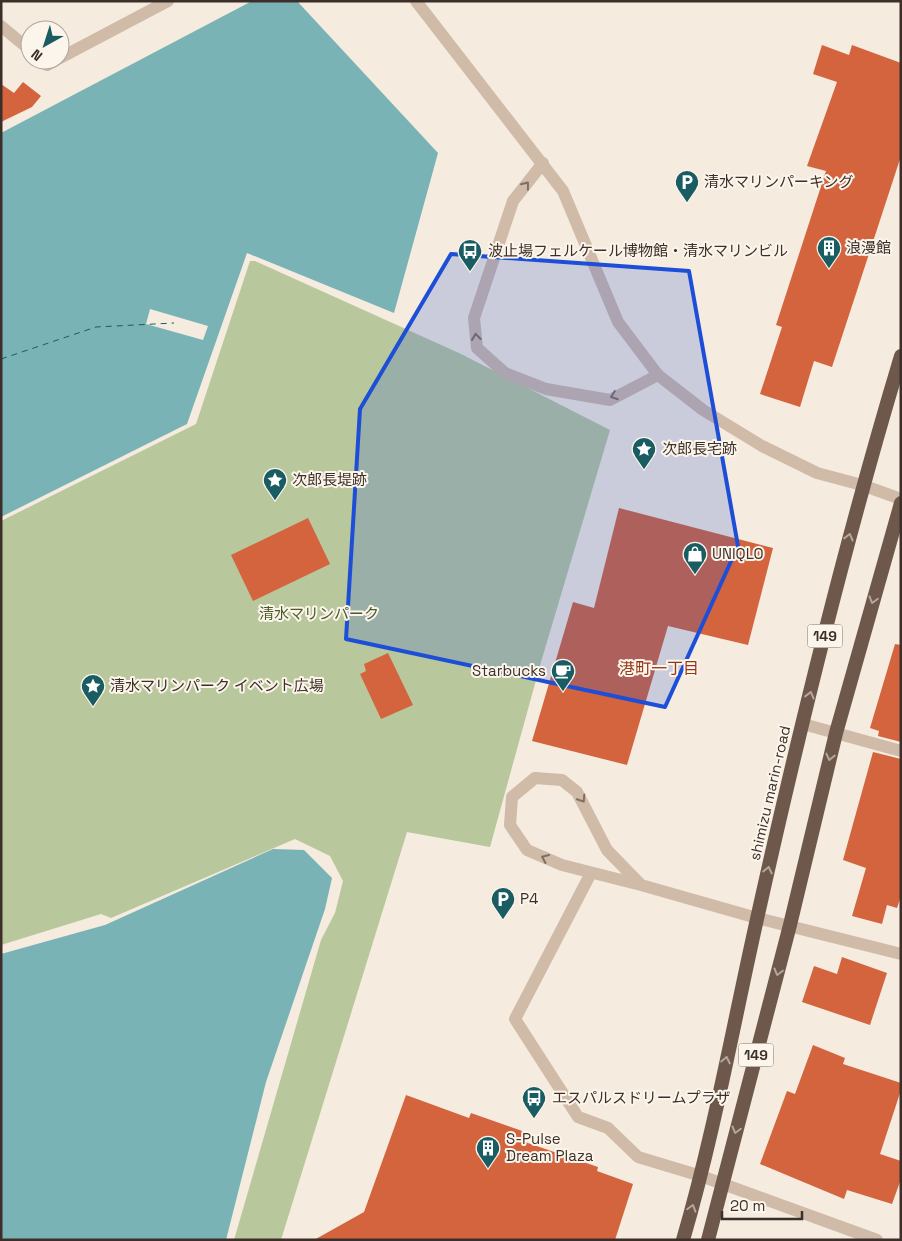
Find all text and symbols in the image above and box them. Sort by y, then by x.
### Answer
north arrow [20,20,70,70]
text: N [28,45,46,65]
parking icon: 清水マリンパーキング [674,169,700,203]
place label: 清水マリンパーキング [704,172,854,191]
one-way arrow [520,182,528,191]
building icon: 浪漫館 [816,235,842,269]
bus stop icon: 波止場フェルケール博物館・清水マリンビル [457,238,483,272]
place label: 浪漫館 [846,238,891,257]
place label: 波止場フェルケール博物館・清水マリンビル [488,241,788,260]
one-way arrow [471,332,482,340]
one-way arrow [610,390,619,400]
place icon: 次郎長宅跡 [631,436,657,470]
place label: 次郎長宅跡 [662,439,737,458]
place icon: 次郎長堤跡 [262,467,288,501]
place label: 次郎長堤跡 [292,470,367,489]
one-way arrow [843,533,854,542]
shop icon: UNIQLO [682,541,708,575]
place label: UNIQLO [712,544,764,563]
one-way arrow [869,596,879,604]
park label: 清水マリンパーク [259,604,379,623]
road number: 149 [808,624,842,648]
cafe icon: Starbucks [550,658,576,692]
district label: 港町一丁目 [619,658,699,679]
place label: Starbucks [472,661,546,680]
place icon: 清水マリンパーク イベント広場 [80,673,106,707]
place label: 清水マリンパーク イベント広場 [110,676,324,695]
one-way arrow [804,691,815,700]
street label: shimizu marin-road [745,724,794,862]
one-way arrow [825,752,836,761]
one-way arrow [576,794,585,803]
one-way arrow [541,853,550,864]
one-way arrow [762,866,773,875]
parking icon: P4 [490,886,516,920]
place label: P4 [520,889,538,908]
one-way arrow [773,968,784,977]
road number: 149 [738,1044,774,1066]
one-way arrow [720,1056,731,1064]
bus stop icon: エスパルスドリームプラザ [521,1085,547,1119]
place label: エスパルスドリームプラザ [552,1088,731,1107]
one-way arrow [732,1125,742,1133]
place label: S-Pulse Dream Plaza [506,1129,594,1165]
building icon: S-Pulse Dream Plaza [475,1135,501,1169]
scale bar [722,1188,802,1220]
text: 20 m [730,1196,765,1215]
one-way arrow [686,1203,697,1212]

